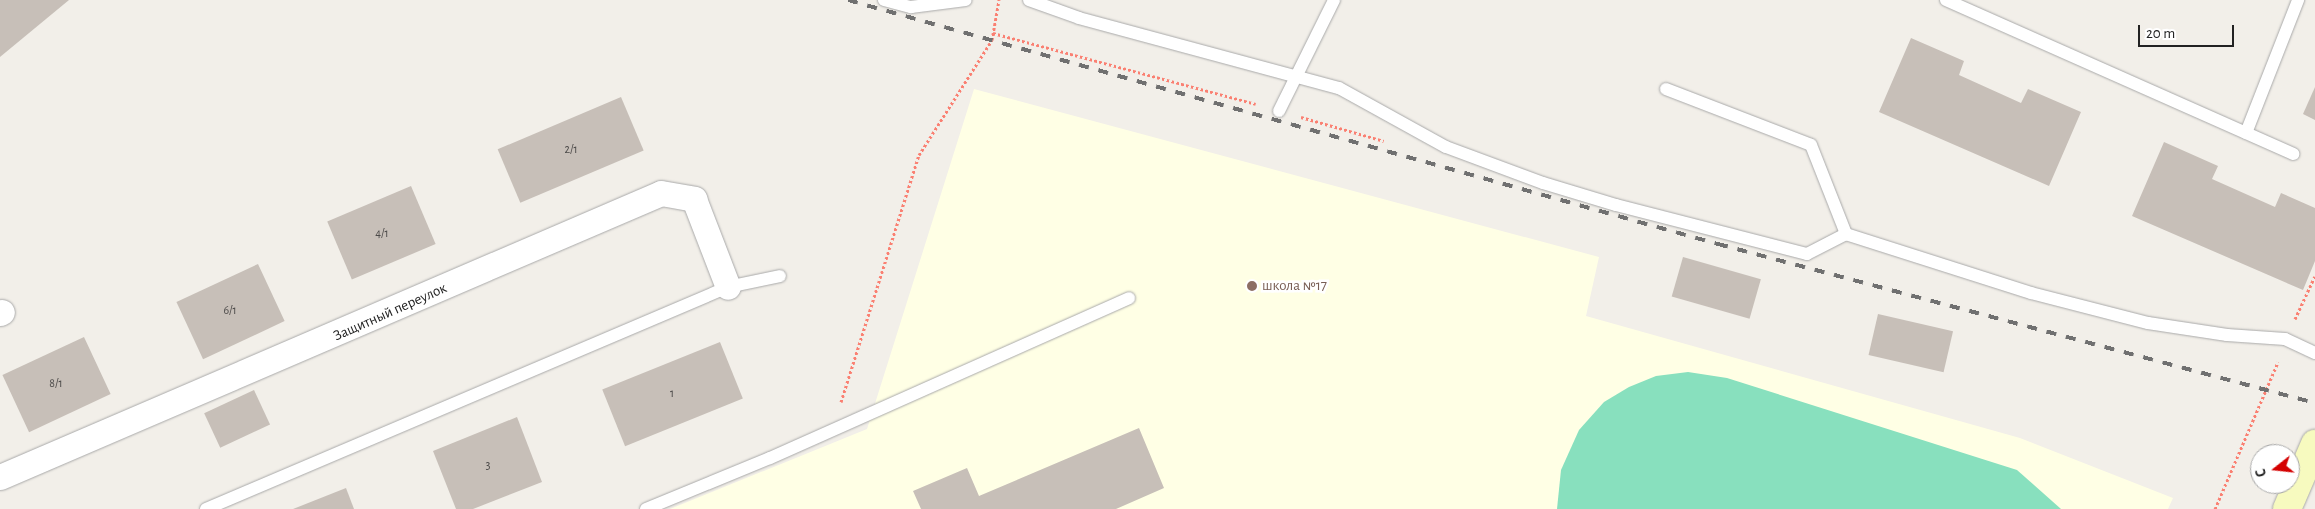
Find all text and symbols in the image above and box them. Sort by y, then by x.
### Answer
scale bar [2140,15,2236,47]
text: 20 m [2146,26,2175,41]
house number: 2/1 [564,143,578,157]
house number: 4/1 [375,227,389,241]
place label: школа №17 [1262,277,1327,295]
street label: Защитный переулок [331,279,449,345]
marker: школа №17 [1246,280,1258,292]
house number: 6/1 [223,304,237,318]
house number: 8/1 [49,377,63,391]
house number: 1 [670,387,674,401]
north arrow [2250,444,2300,494]
house number: 3 [486,459,490,473]
text: С [2254,467,2269,479]

